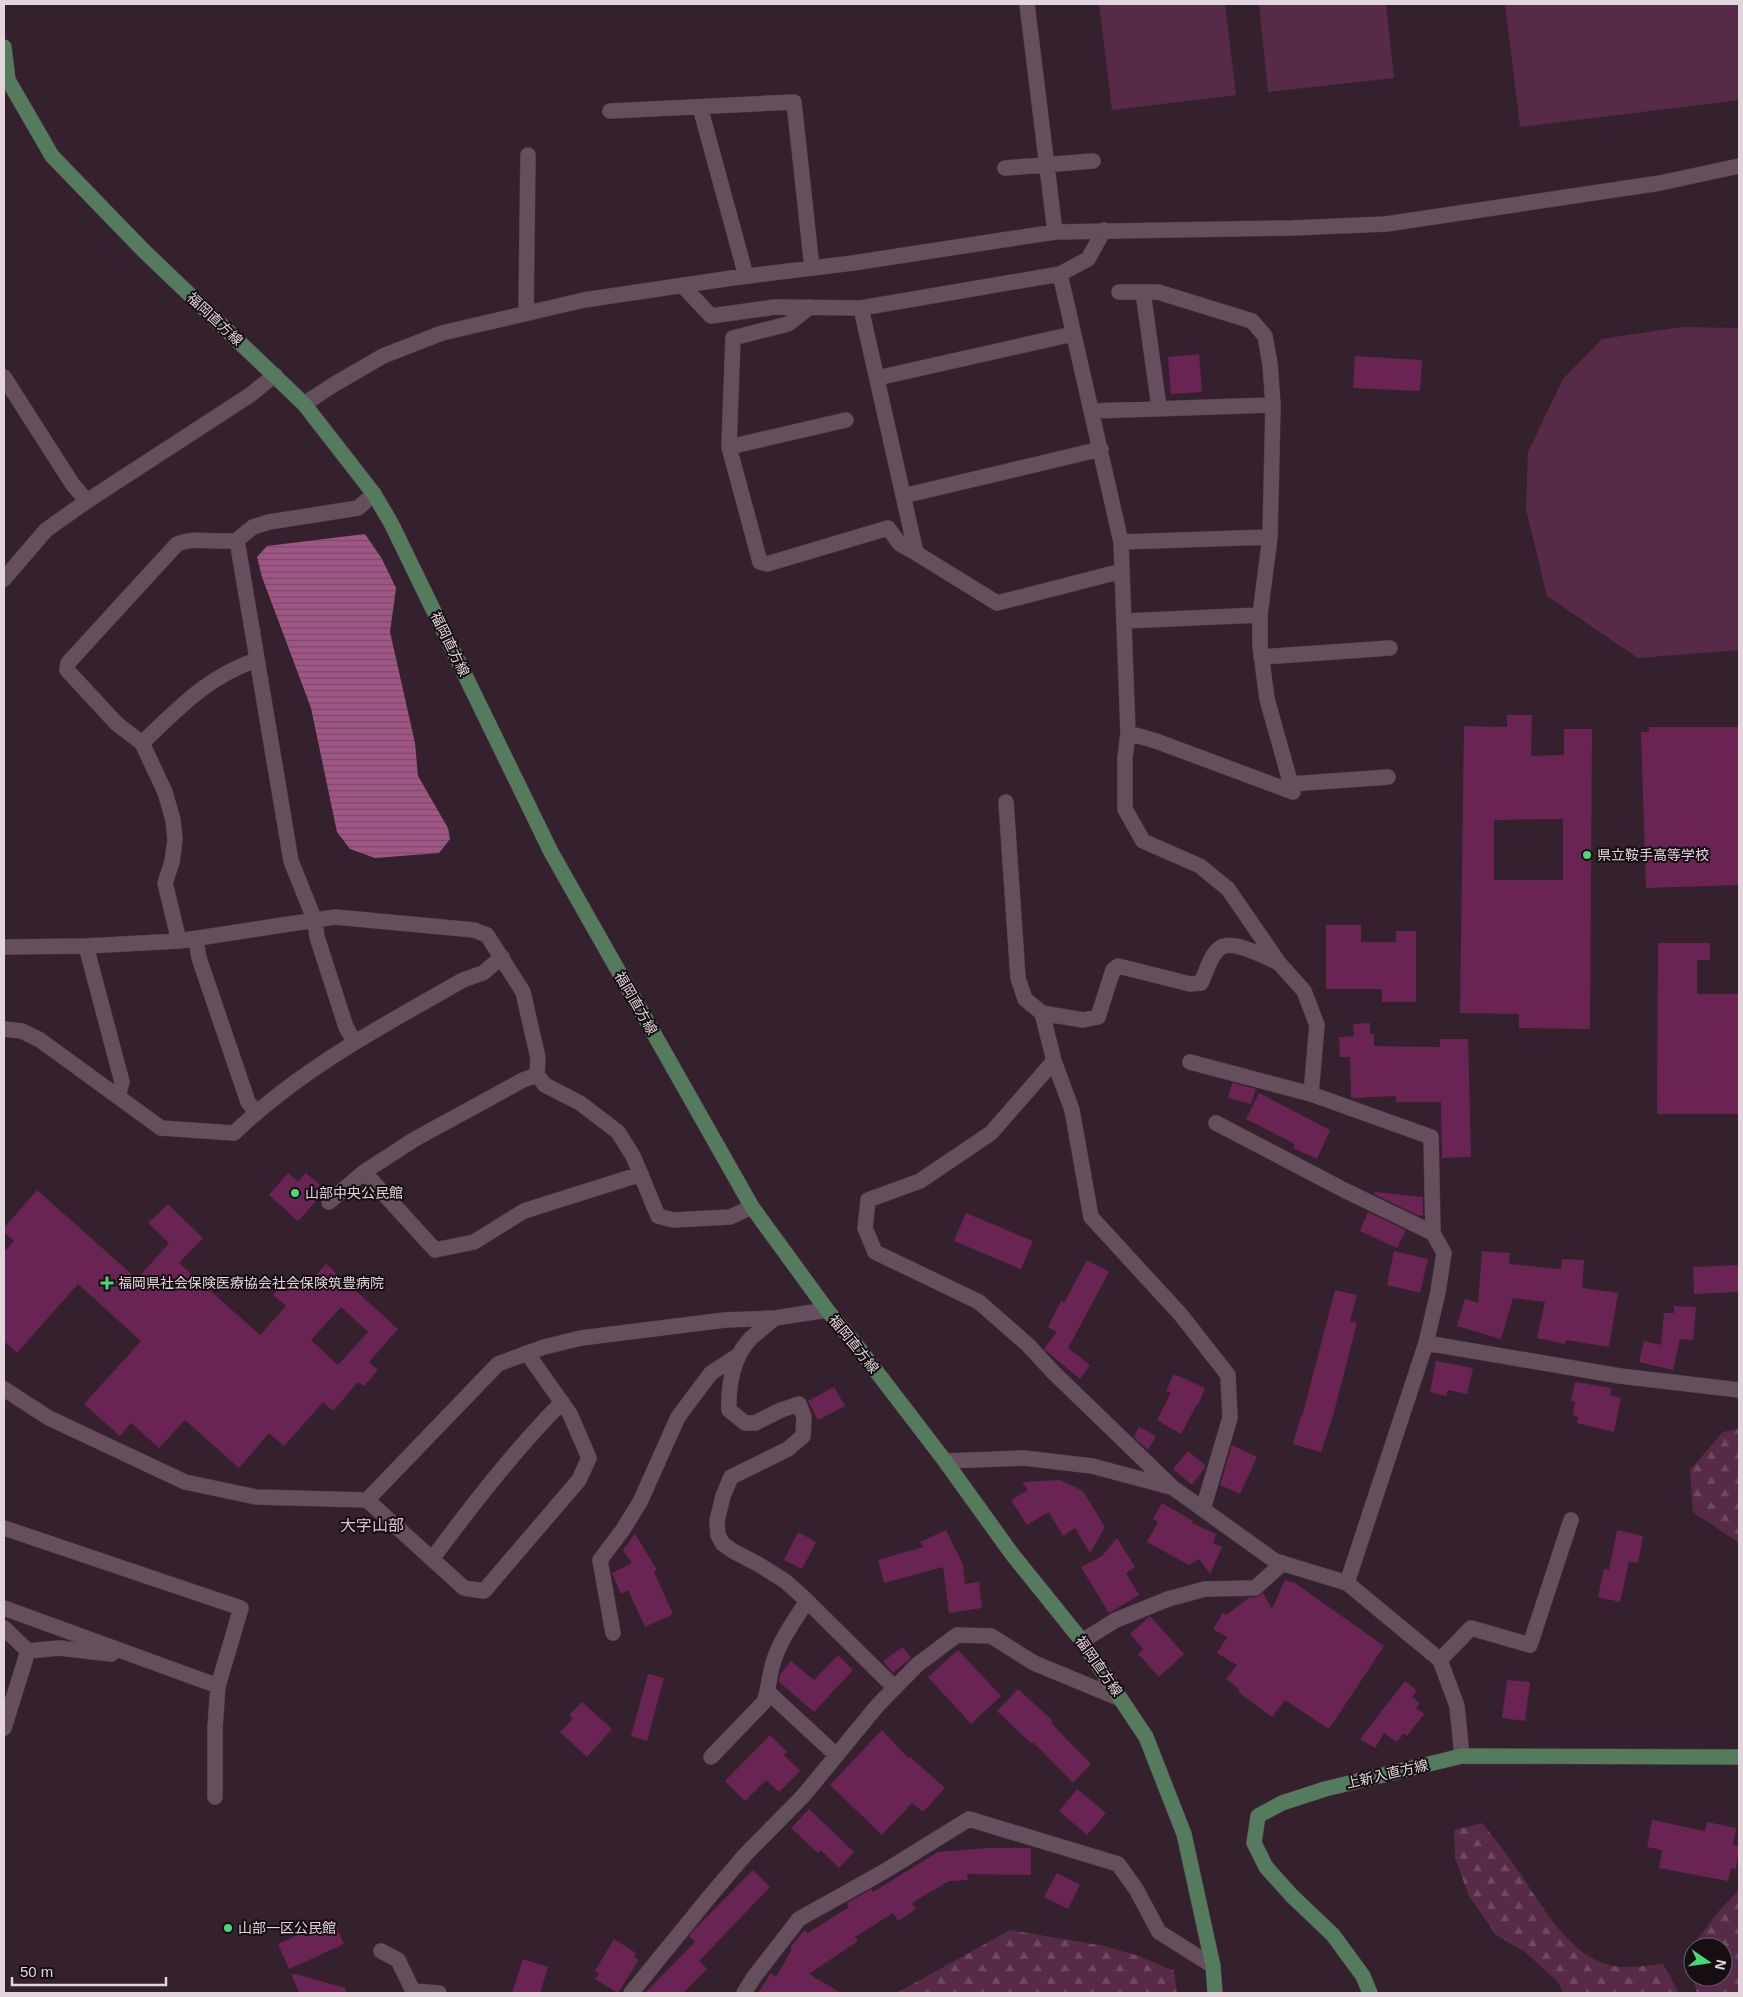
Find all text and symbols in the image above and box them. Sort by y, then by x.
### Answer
street label: 福岡直方線 [184,289,246,349]
street label: 福岡直方線 [427,609,473,679]
place label: 県立鞍手高等学校 [1597,847,1709,863]
marker: 県立鞍手高等学校 [1581,849,1593,861]
street label: 福岡直方線 [612,969,660,1037]
place label: 山部中央公民館 [305,1185,403,1201]
marker: 山部中央公民館 [289,1187,301,1199]
place label: 福岡県社会保険医療協会社会保険筑豊病院 [118,1275,384,1291]
marker: 福岡県社会保険医療協会社会保険筑豊病院 [100,1276,114,1290]
street label: 福岡直方線 [826,1312,882,1376]
district label: 大字山部 [340,1517,404,1534]
street label: 福岡直方線 [1072,1633,1126,1699]
street label: 上新入直方線 [1344,1757,1430,1791]
place label: 山部一区公民館 [238,1920,336,1936]
marker: 山部一区公民館 [222,1922,234,1934]
north arrow [1683,1937,1733,1987]
scale bar [12,1954,166,1986]
text: N [1712,1958,1730,1972]
text: 50 m [20,1963,53,1980]

